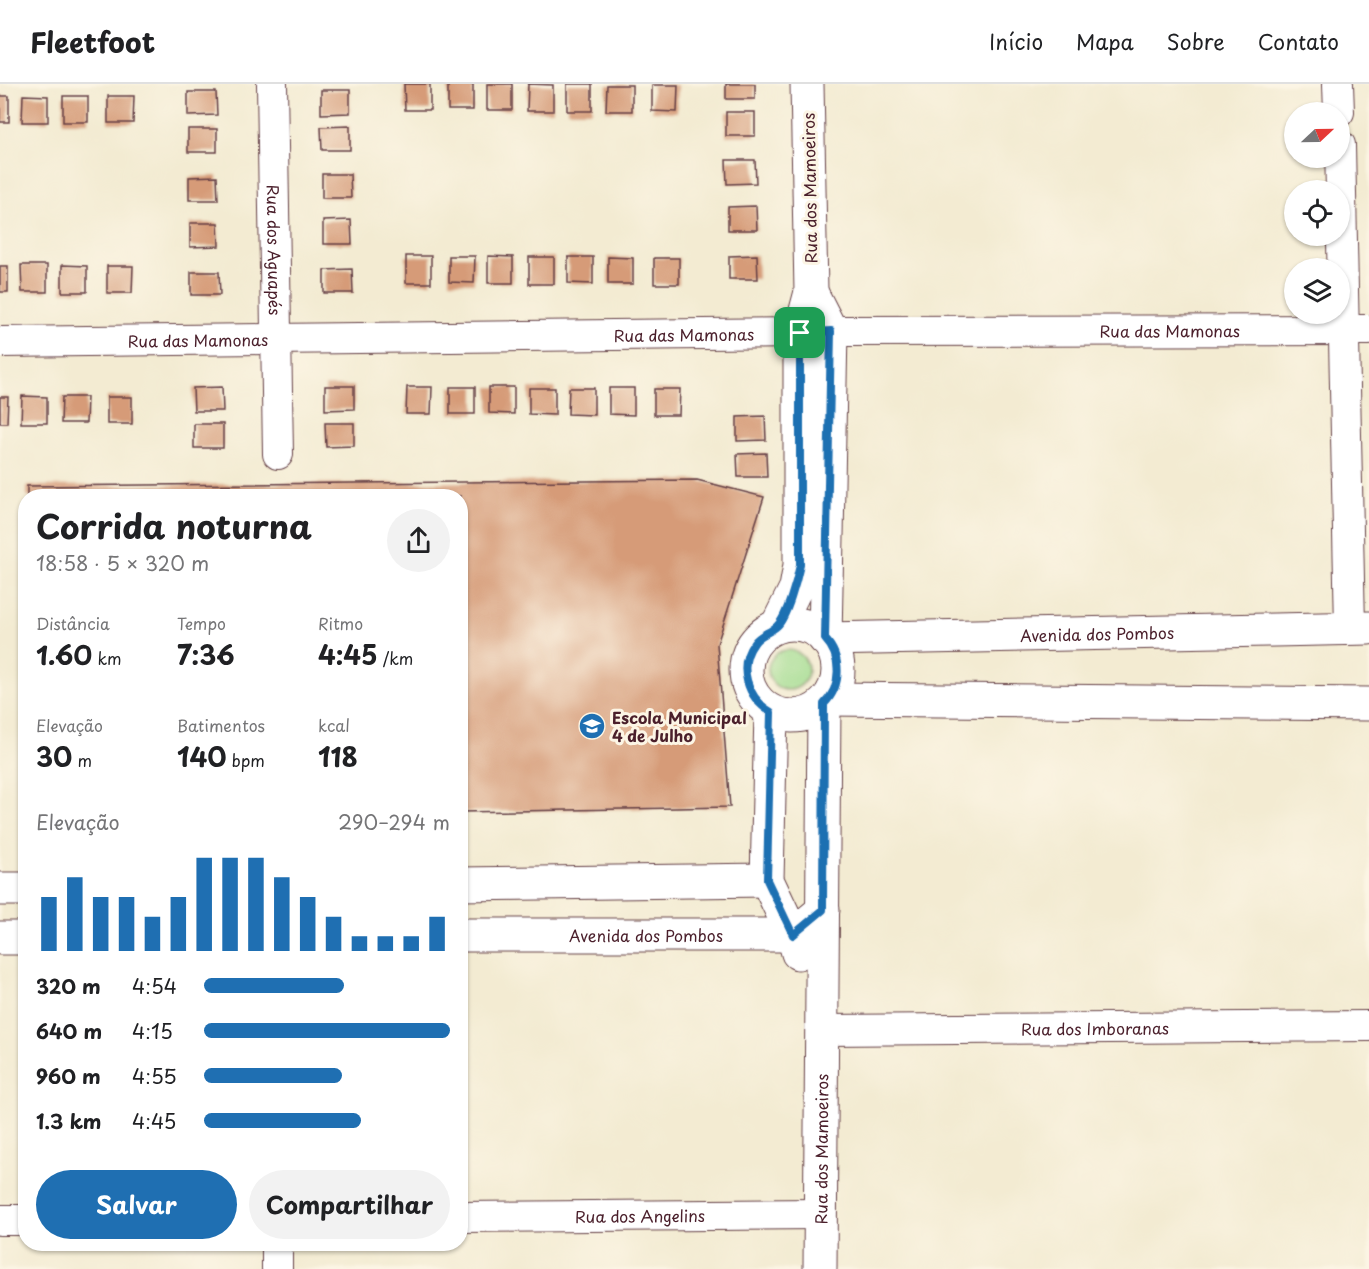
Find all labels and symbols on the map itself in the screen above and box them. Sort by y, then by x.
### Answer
north arrow [1284,102,1350,168]
street label: Rua dos Mamoeiros [796,112,822,264]
street label: Rua dos Aguapés [262,184,288,316]
pin [774,307,825,358]
street label: Rua das Mamonas [1100,318,1240,343]
street label: Rua das Mamonas [614,322,754,347]
street label: Rua das Mamonas [128,327,268,353]
street label: Avenida dos Pombos [1020,620,1174,647]
place label: Escola Municipal 4 de Julho [612,705,747,747]
school or university icon: Escola Municipal 4 de Julho [577,711,607,741]
street label: Avenida dos Pombos [569,923,723,947]
street label: Rua dos Imboranas [1021,1015,1169,1041]
street label: Rua dos Mamoeiros [808,1074,833,1225]
street label: Rua dos Angelins [575,1203,705,1228]

